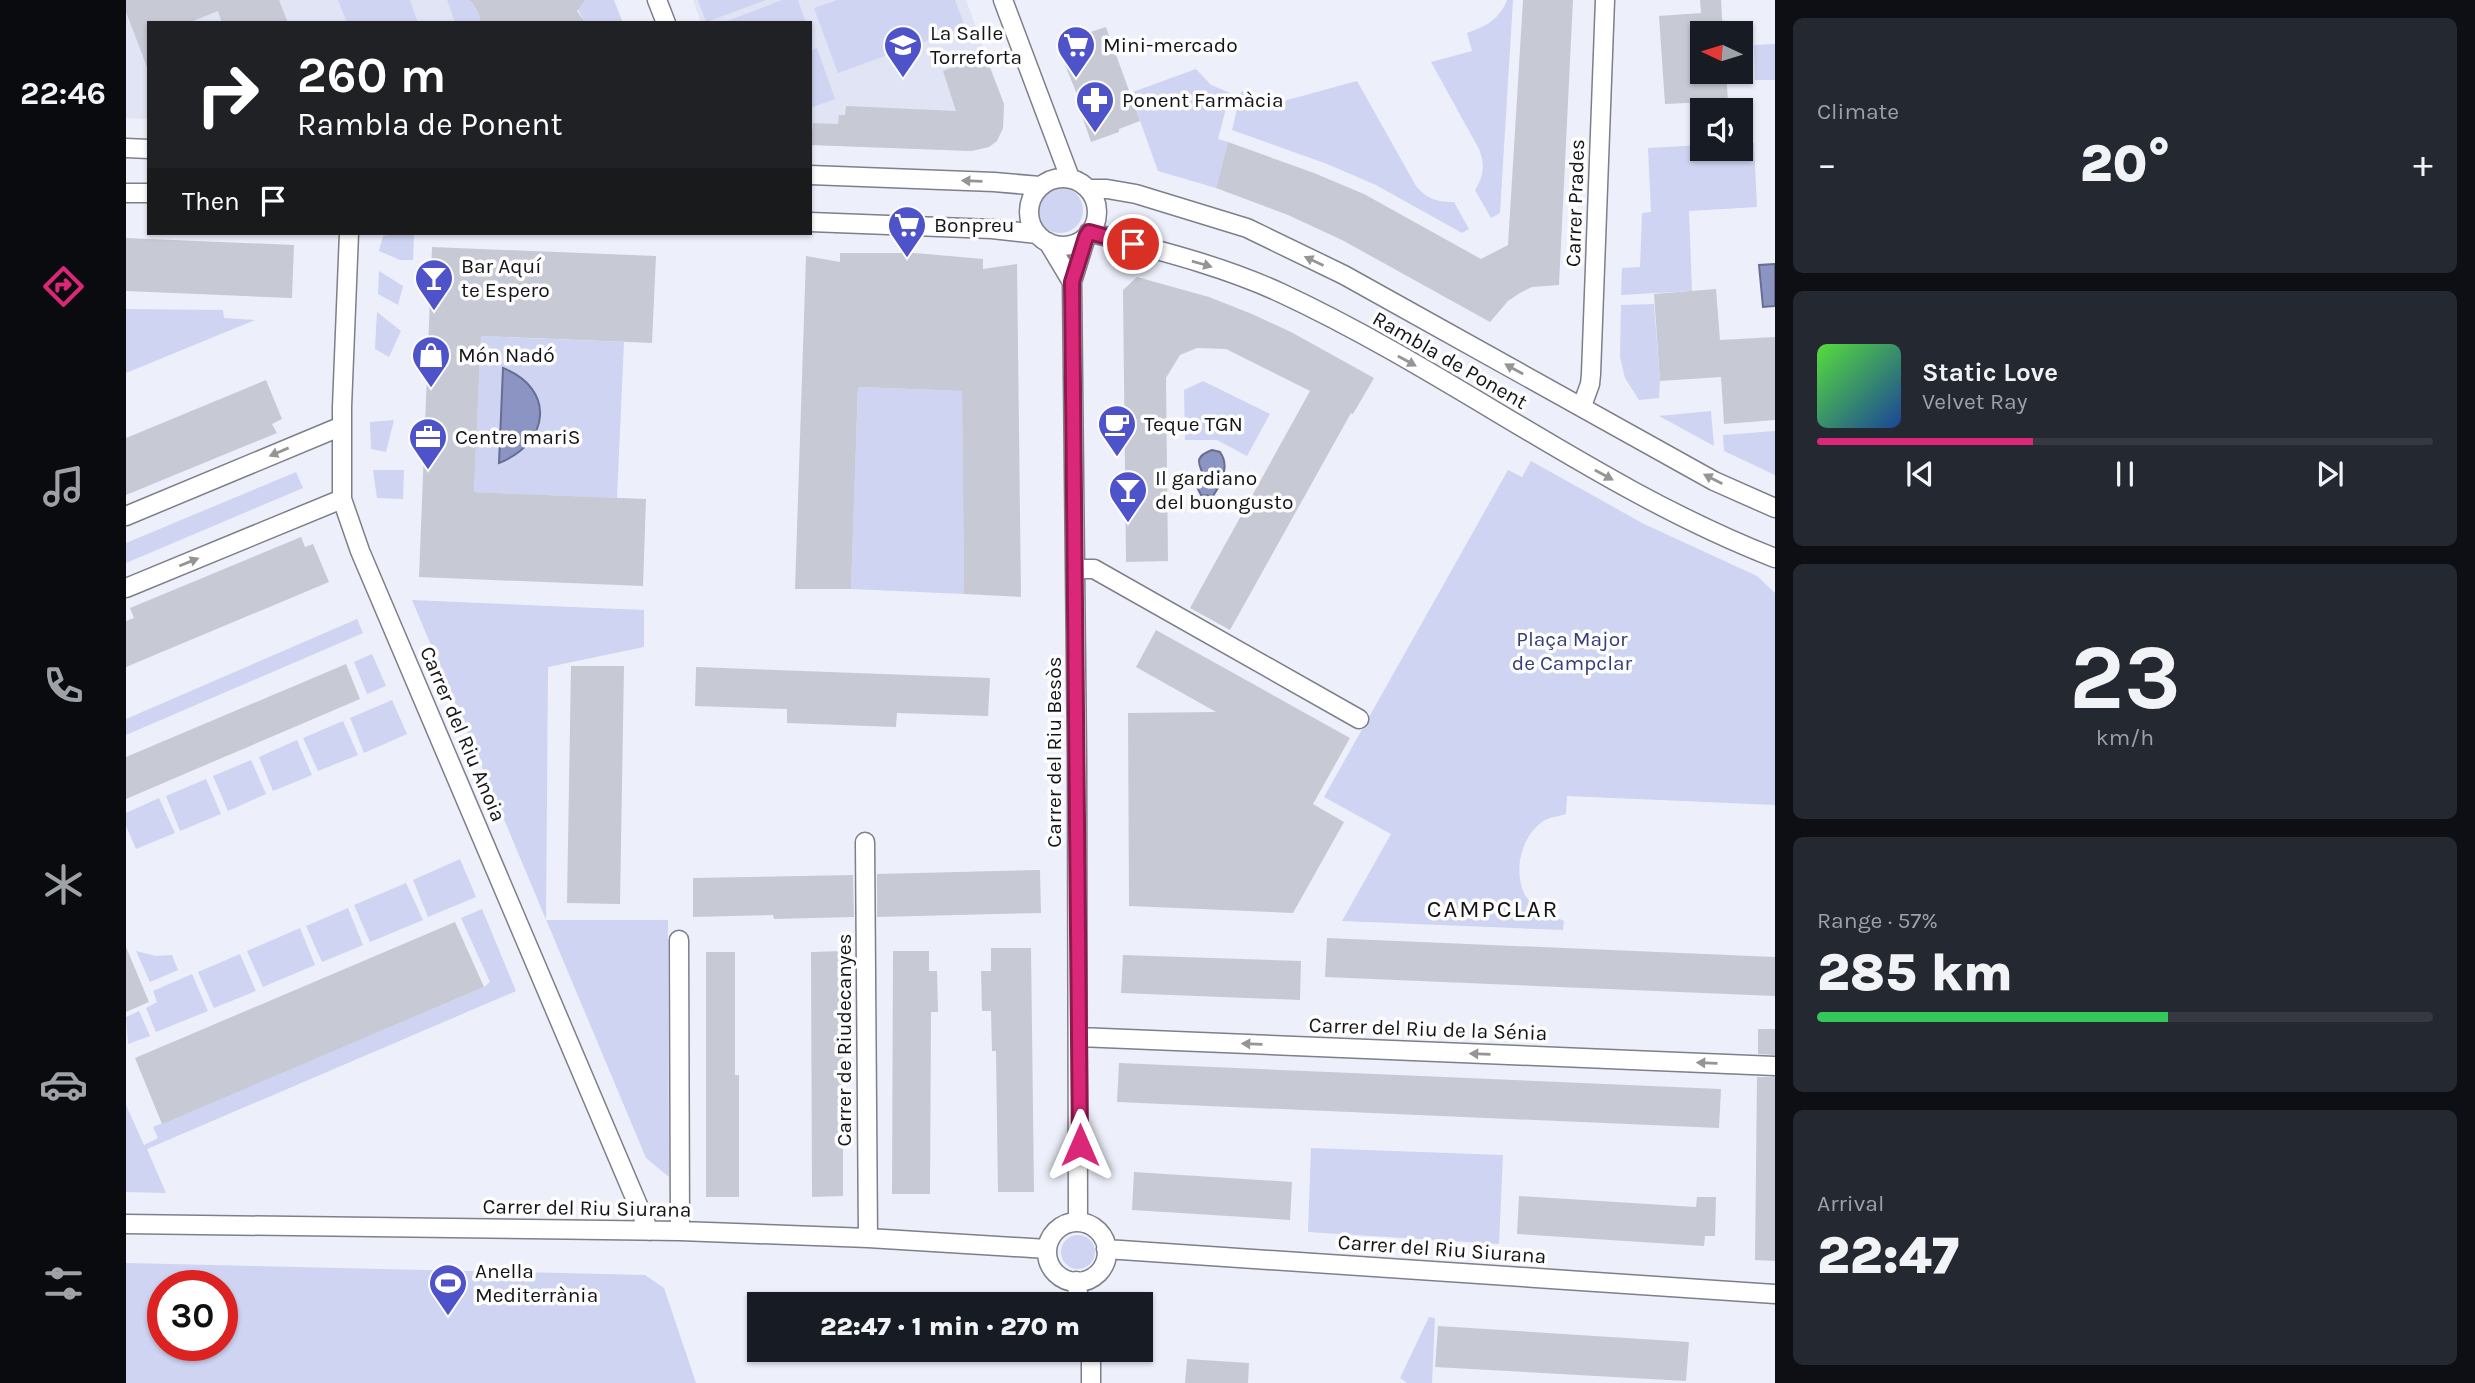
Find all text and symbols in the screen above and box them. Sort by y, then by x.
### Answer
place label: La Salle Torreforta [930,21,1022,69]
north arrow [1690,21,1754,84]
map controls [1690,21,1753,161]
school or university icon: La Salle Torreforta [882,24,924,79]
supermarket icon: Mini-mercado [1055,24,1097,79]
place label: Mini-mercado [1103,33,1238,57]
text: 260 m [297,47,446,104]
icon: right [182,49,273,140]
text: 22:46 [20,75,106,112]
pharmacy icon: Ponent Farmàcia [1074,79,1116,134]
place label: Ponent Farmàcia [1122,88,1284,112]
button: sound [1690,98,1753,161]
text: Climate [1817,98,1899,125]
text: Rambla de Ponent [297,106,563,143]
text: 20° [2080,133,2170,194]
street label: Carrer Prades [1561,139,1589,267]
text: − [1817,142,1837,187]
text: + [2413,142,2433,187]
one-way arrow [961,175,983,186]
icon: arrive [254,182,292,220]
text: Then [182,186,240,217]
supermarket icon: Bonpreu [886,204,928,259]
place label: Bonpreu [934,213,1015,237]
pin [1103,214,1163,274]
icon: arrive [1114,225,1152,263]
place label: Bar Aquí te Espero [461,254,550,302]
one-way arrow [1304,255,1324,267]
bar icon: Bar Aquí te Espero [413,257,455,312]
one-way arrow [1192,259,1213,269]
icon: directions [39,262,88,311]
street label: Rambla de Ponent [1369,306,1532,414]
shop icon: Món Nadó [410,334,452,389]
place label: Món Nadó [458,343,555,367]
one-way arrow [1398,355,1417,367]
text: Static Love [1922,357,2058,388]
one-way arrow [1503,364,1523,376]
text: Velvet Ray [1922,388,2027,415]
cafe icon: Teque TGN [1096,403,1138,458]
place label: Teque TGN [1144,412,1243,436]
office icon: Centre mariS [407,416,449,471]
place label: Centre mariS [455,425,580,449]
one-way arrow [268,447,289,458]
icon: previous [1901,455,1939,493]
icon: pause [2106,455,2144,493]
icon: next [2311,455,2349,493]
icon: music [39,462,88,511]
place label: Il gardiano del buongusto [1155,466,1293,514]
bar icon: Il gardiano del buongusto [1107,469,1149,524]
one-way arrow [1594,469,1614,481]
one-way arrow [1703,474,1723,485]
one-way arrow [179,556,200,567]
text: 23 [2069,625,2181,731]
park label: Plaça Major de Campclar [1512,627,1633,675]
street label: Carrer del Riu Anoia [415,643,511,825]
street label: Carrer del Riu Besòs [1042,656,1066,848]
icon: phone [39,661,88,710]
text: km/h [2096,724,2154,751]
icon: climate [39,860,88,909]
district label: CAMPCLAR [1427,895,1559,923]
text: Range · 57% [1817,907,1938,934]
street label: Carrer de Riudecanyes [832,934,856,1146]
text: 285 km [1817,942,2013,1003]
street label: Carrer del Riu de la Sénia [1308,1013,1548,1045]
one-way arrow [1241,1039,1263,1050]
one-way arrow [1468,1048,1490,1059]
one-way arrow [1696,1058,1718,1069]
icon: car [39,1060,88,1109]
position arrow [1043,1108,1117,1182]
text: Arrival [1817,1190,1884,1217]
street label: Carrer del Riu Siurana [482,1194,692,1222]
text: 22:47 [1817,1225,1959,1286]
street label: Carrer del Riu Siurana [1337,1230,1547,1268]
icon: filters [39,1259,88,1308]
place label: Anella Mediterrània [475,1259,598,1307]
sports icon: Anella Mediterrània [427,1262,469,1317]
speed limit sign: 30 [147,1270,238,1361]
text: 22:47 · 1 min · 270 m [820,1311,1080,1342]

